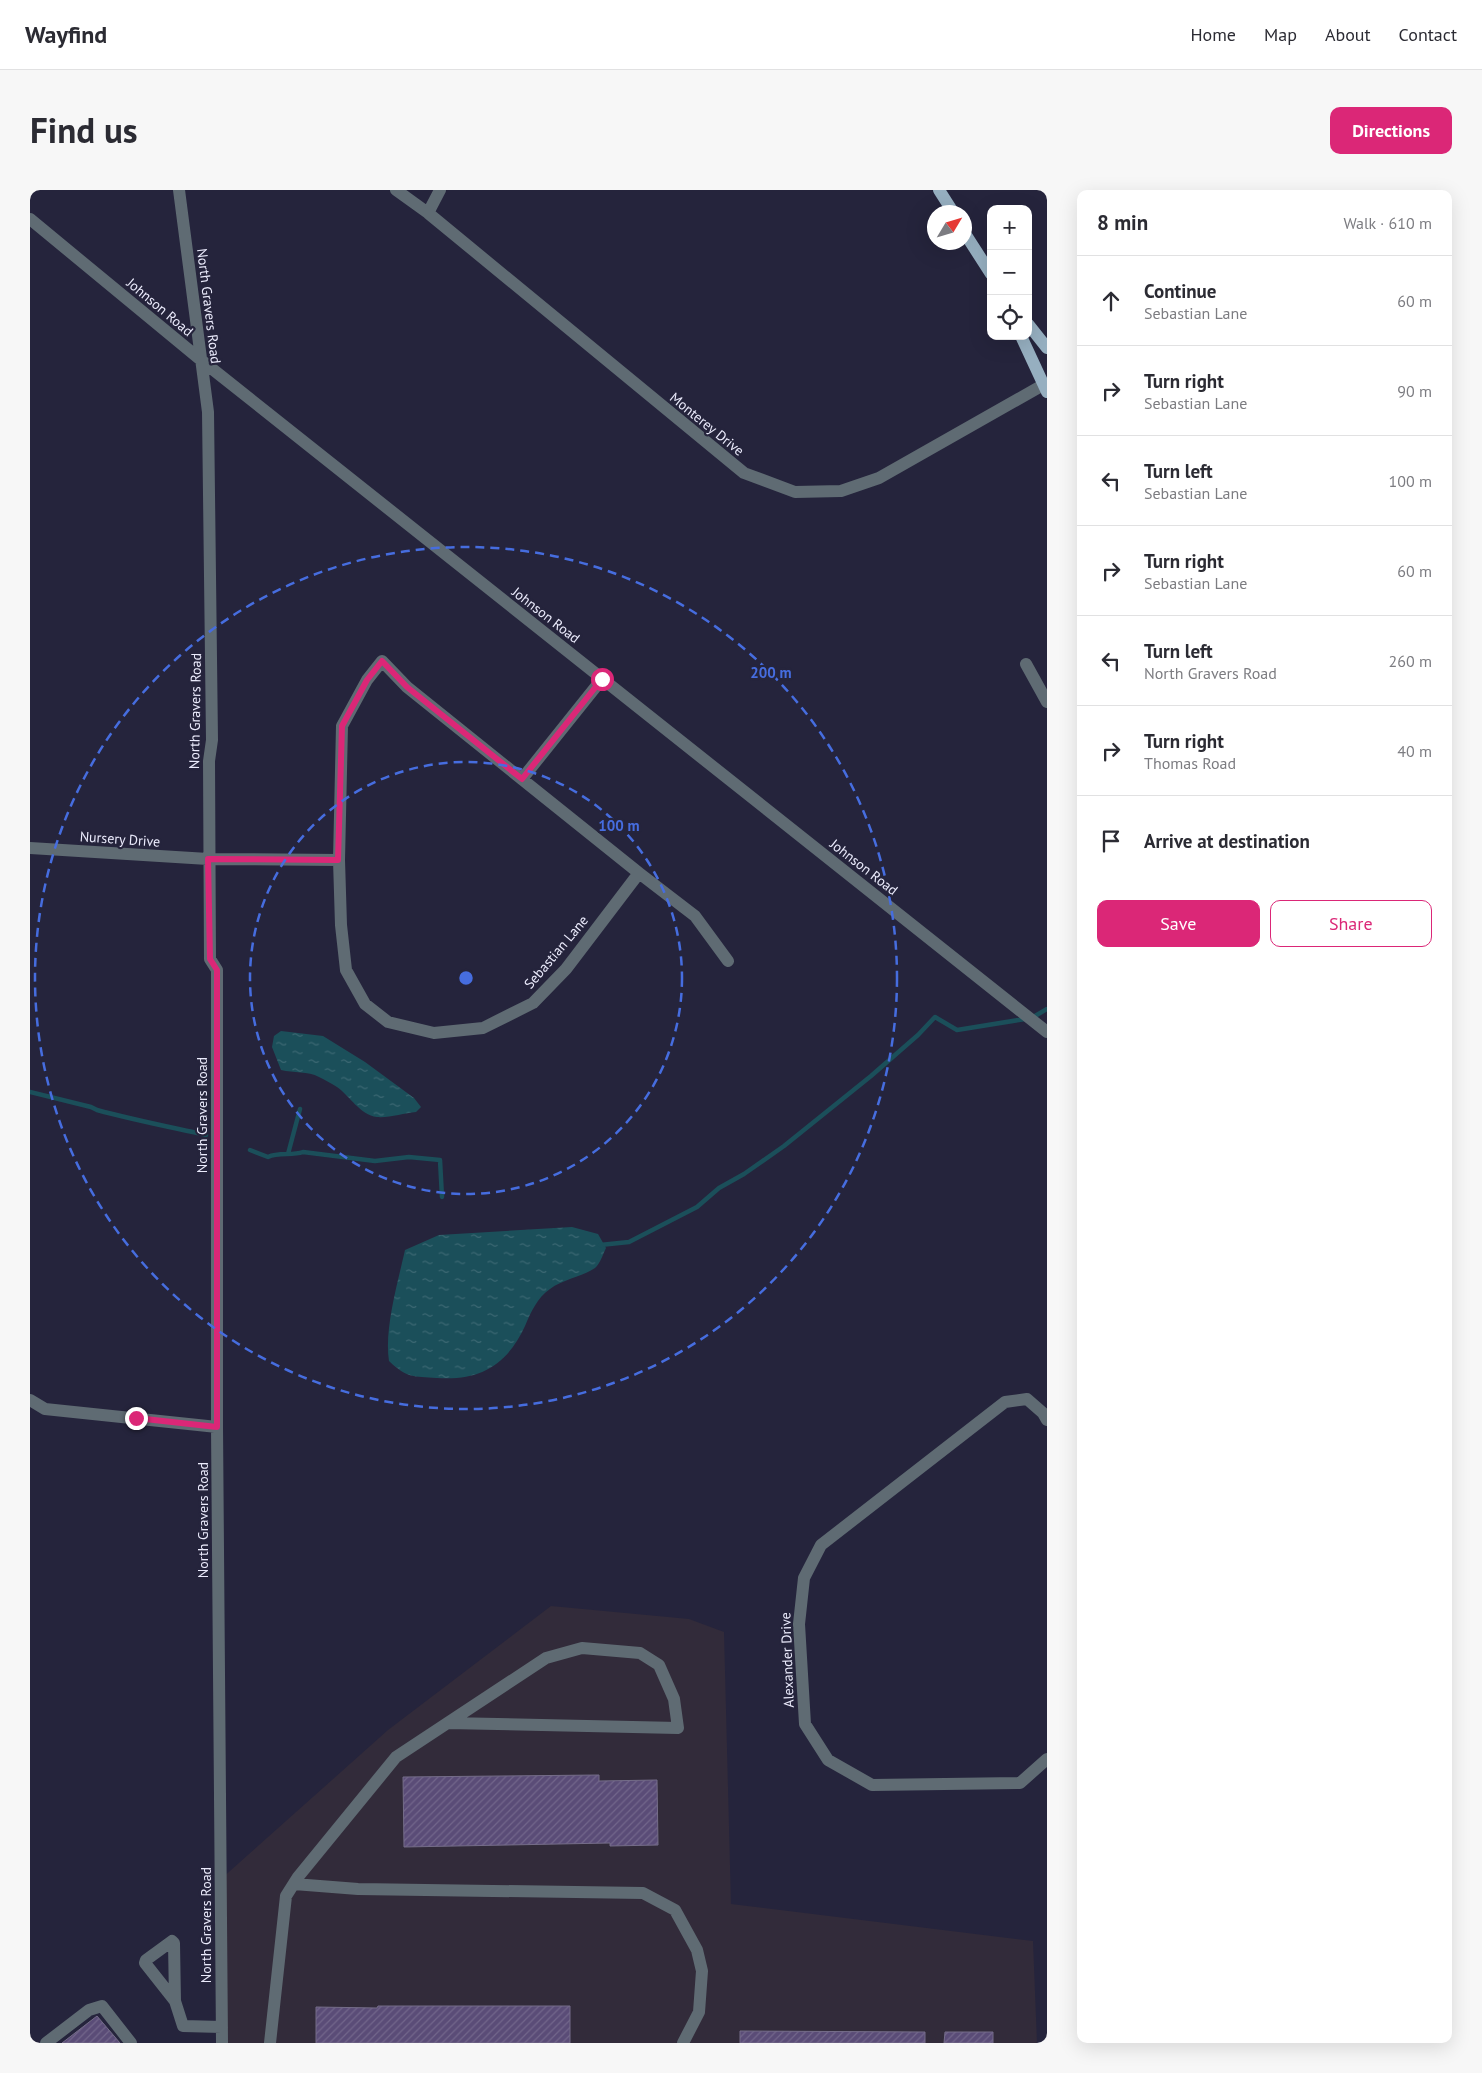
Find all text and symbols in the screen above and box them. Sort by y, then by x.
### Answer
text: Wayfind [25,19,107,50]
text: Home [1190,23,1236,46]
text: Map [1264,23,1297,46]
text: About [1325,23,1371,46]
text: Contact [1399,23,1457,46]
text: Find us [30,107,138,153]
button: Directions [1330,107,1452,154]
north arrow [927,205,972,250]
map controls [987,205,1032,340]
button: + [987,205,1032,250]
text: 8 min [1097,209,1148,236]
text: Walk · 610 m [1343,213,1432,233]
street label: North Gravers Road [193,247,225,365]
button: − [987,250,1032,295]
street label: Johnson Road [122,273,197,340]
text: Continue [1144,279,1216,303]
icon: ahead [1097,287,1125,315]
text: 60 m [1397,291,1432,311]
button: locate [987,295,1032,340]
text: Sebastian Lane [1144,303,1247,323]
text: Turn right [1144,369,1224,393]
icon: right [1097,377,1125,405]
text: 90 m [1397,381,1432,401]
street label: Monterey Drive [666,388,748,460]
text: Sebastian Lane [1144,393,1247,413]
text: Turn left [1144,459,1213,483]
icon: left [1097,467,1125,495]
text: 100 m [1389,471,1432,491]
text: Sebastian Lane [1144,483,1247,503]
text: Turn right [1144,549,1224,573]
icon: right [1097,557,1125,585]
text: 60 m [1397,561,1432,581]
text: Sebastian Lane [1144,573,1247,593]
street label: Johnson Road [508,582,584,647]
text: Turn left [1144,639,1213,663]
icon: left [1097,647,1125,675]
text: 260 m [1389,651,1432,671]
street label: North Gravers Road [185,653,205,769]
text: 200 m [750,663,792,682]
text: North Gravers Road [1144,663,1277,683]
route start [591,668,614,691]
text: Turn right [1144,729,1224,753]
icon: right [1097,737,1125,765]
text: 40 m [1397,741,1432,761]
text: Thomas Road [1144,753,1236,773]
text: 100 m [598,816,640,835]
street label: Nursery Drive [79,827,161,851]
icon: arrive [1097,827,1125,855]
text: Arrive at destination [1144,829,1310,853]
street label: Johnson Road [826,834,902,899]
button: Save [1097,900,1260,947]
button: Share [1270,900,1432,947]
street label: Sebastian Lane [520,912,592,992]
centre of rings [457,969,475,987]
street label: North Gravers Road [193,1057,211,1173]
route end [125,1407,148,1430]
street label: North Gravers Road [194,1462,212,1578]
street label: Alexander Drive [776,1612,798,1708]
street label: North Gravers Road [197,1867,215,1983]

